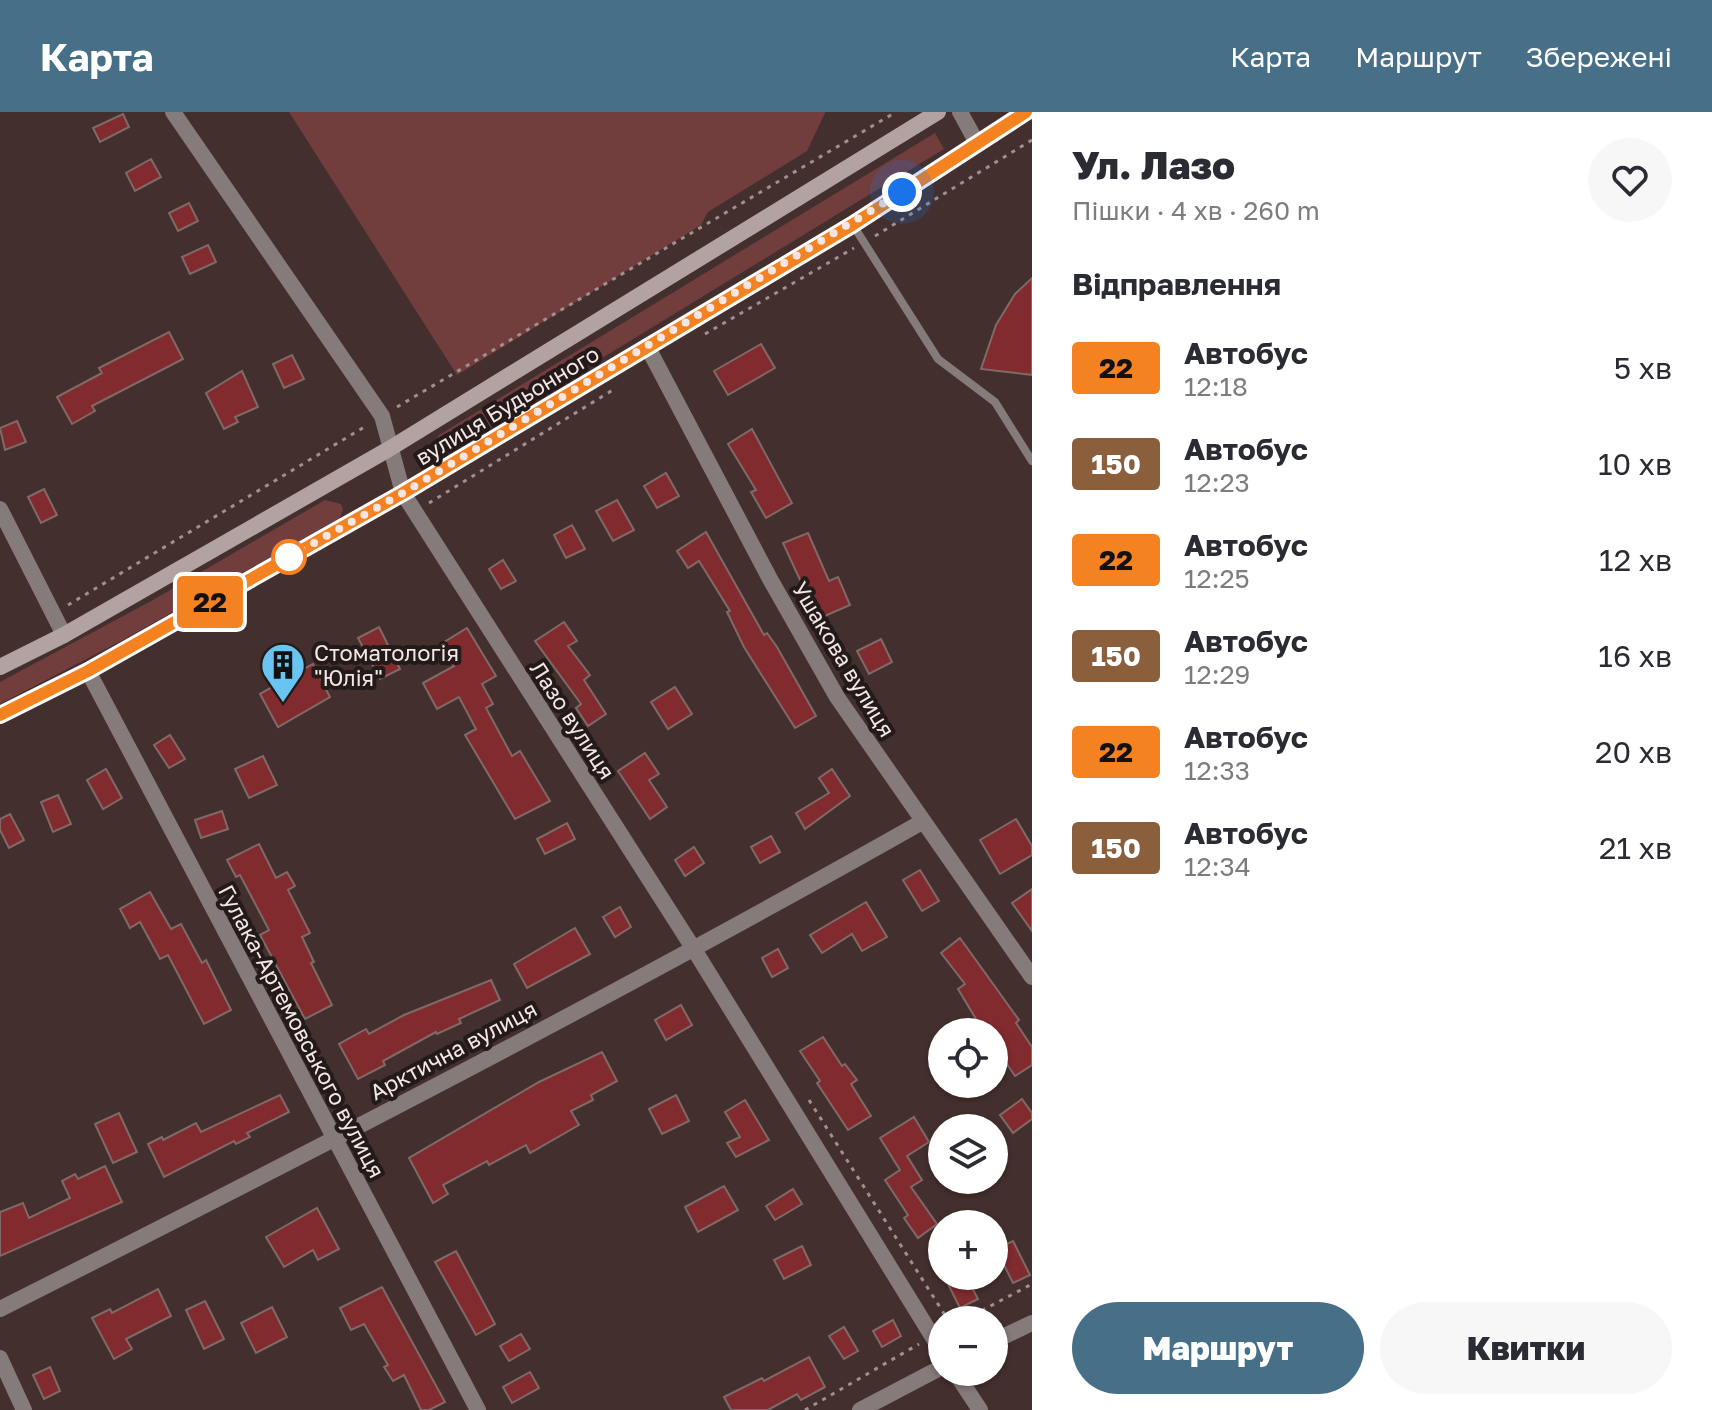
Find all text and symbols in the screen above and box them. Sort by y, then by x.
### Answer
text: Карта [40,34,153,79]
text: Карта [1230,40,1311,73]
text: Маршрут [1355,40,1482,73]
text: Збережені [1526,40,1672,73]
button: heart [1588,138,1672,222]
text: Ул. Лазо [1072,142,1235,187]
your location [882,172,922,212]
text: Пішки · 4 хв · 260 m [1072,195,1320,226]
text: Відправлення [1072,266,1281,302]
text: Автобус [1184,335,1308,371]
street label: вулиця Будьонного [410,340,604,470]
text: 5 хв [1614,350,1672,386]
text: 22 [1099,351,1133,384]
text: 12:18 [1184,371,1248,402]
text: Автобус [1184,431,1308,467]
text: 10 хв [1598,446,1672,482]
text: 150 [1091,447,1141,480]
text: 12:23 [1184,467,1250,498]
text: Автобус [1184,527,1308,563]
unlabelled marker [272,540,306,574]
text: 12 хв [1599,542,1672,578]
text: 22 [1099,543,1133,576]
text: 12:25 [1184,563,1250,594]
line badge: 22 [174,576,246,628]
street label: Ушакова вулиця [787,576,901,742]
text: 22 [193,585,227,618]
text: Автобус [1184,623,1308,659]
text: 16 хв [1598,638,1672,674]
place label: Стоматологія "Юлія" [314,639,459,691]
text: 150 [1091,639,1141,672]
building icon: Стоматологія "Юлія" [259,641,307,704]
street label: Лазо вулиця [525,656,621,784]
text: 12:29 [1184,659,1250,690]
text: Автобус [1184,719,1308,755]
text: 20 хв [1595,734,1672,770]
text: 22 [1099,735,1133,768]
text: 12:33 [1184,755,1250,786]
text: Автобус [1184,815,1308,851]
text: 21 хв [1599,830,1672,866]
text: 150 [1091,831,1141,864]
text: 12:34 [1184,851,1251,882]
street label: Гулака-Артемовського вулиця [213,880,391,1182]
street label: Арктична вулиця [365,995,541,1105]
map controls [928,1018,1008,1386]
button: locate [928,1018,1008,1098]
button: layers [928,1114,1008,1194]
button: + [928,1210,1008,1290]
button: Маршрут [1072,1302,1364,1394]
button: Квитки [1380,1302,1672,1394]
button: − [928,1306,1008,1386]

